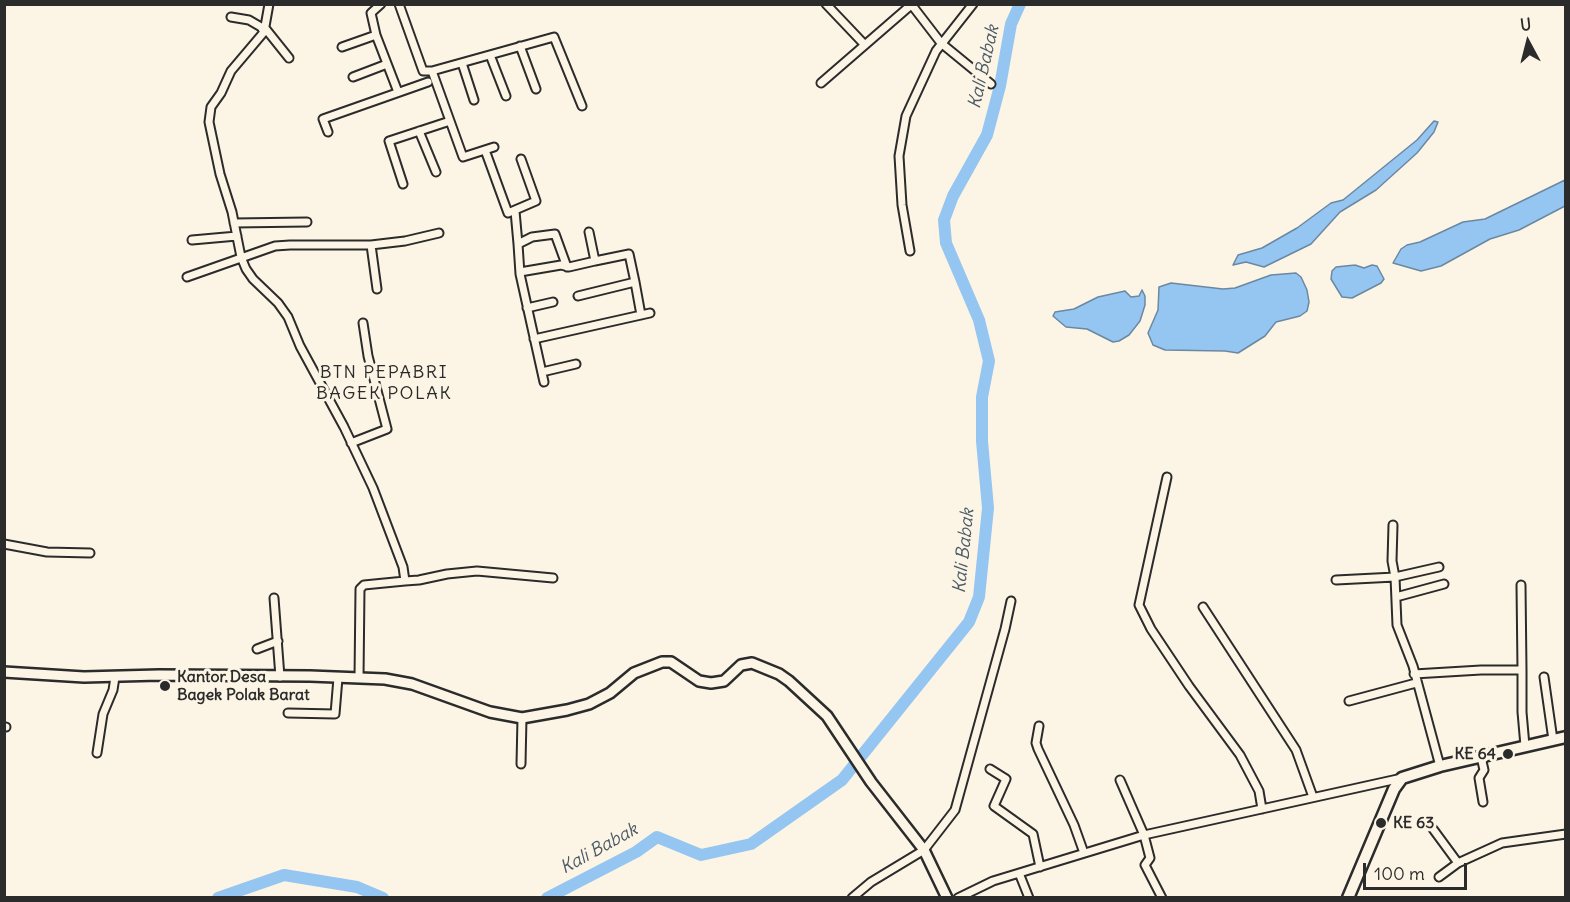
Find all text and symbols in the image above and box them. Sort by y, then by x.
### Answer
north arrow [1498,12,1558,72]
text: U [1519,14,1532,35]
water label: Kali Babak [964,23,1004,111]
district label: BTN PEPABRI BAGEK POLAK [316,362,452,404]
water label: Kali Babak [949,508,979,594]
place label: Kantor Desa Bagek Polak Barat [177,667,310,705]
marker: Kantor Desa Bagek Polak Barat [158,679,172,693]
place label: KE 64 [1455,744,1496,764]
marker: KE 64 [1501,747,1515,761]
place label: KE 63 [1393,813,1434,833]
marker: KE 63 [1374,816,1388,830]
water label: Kali Babak [557,819,641,879]
scale bar [1366,851,1470,889]
text: 100 m [1374,862,1425,885]

